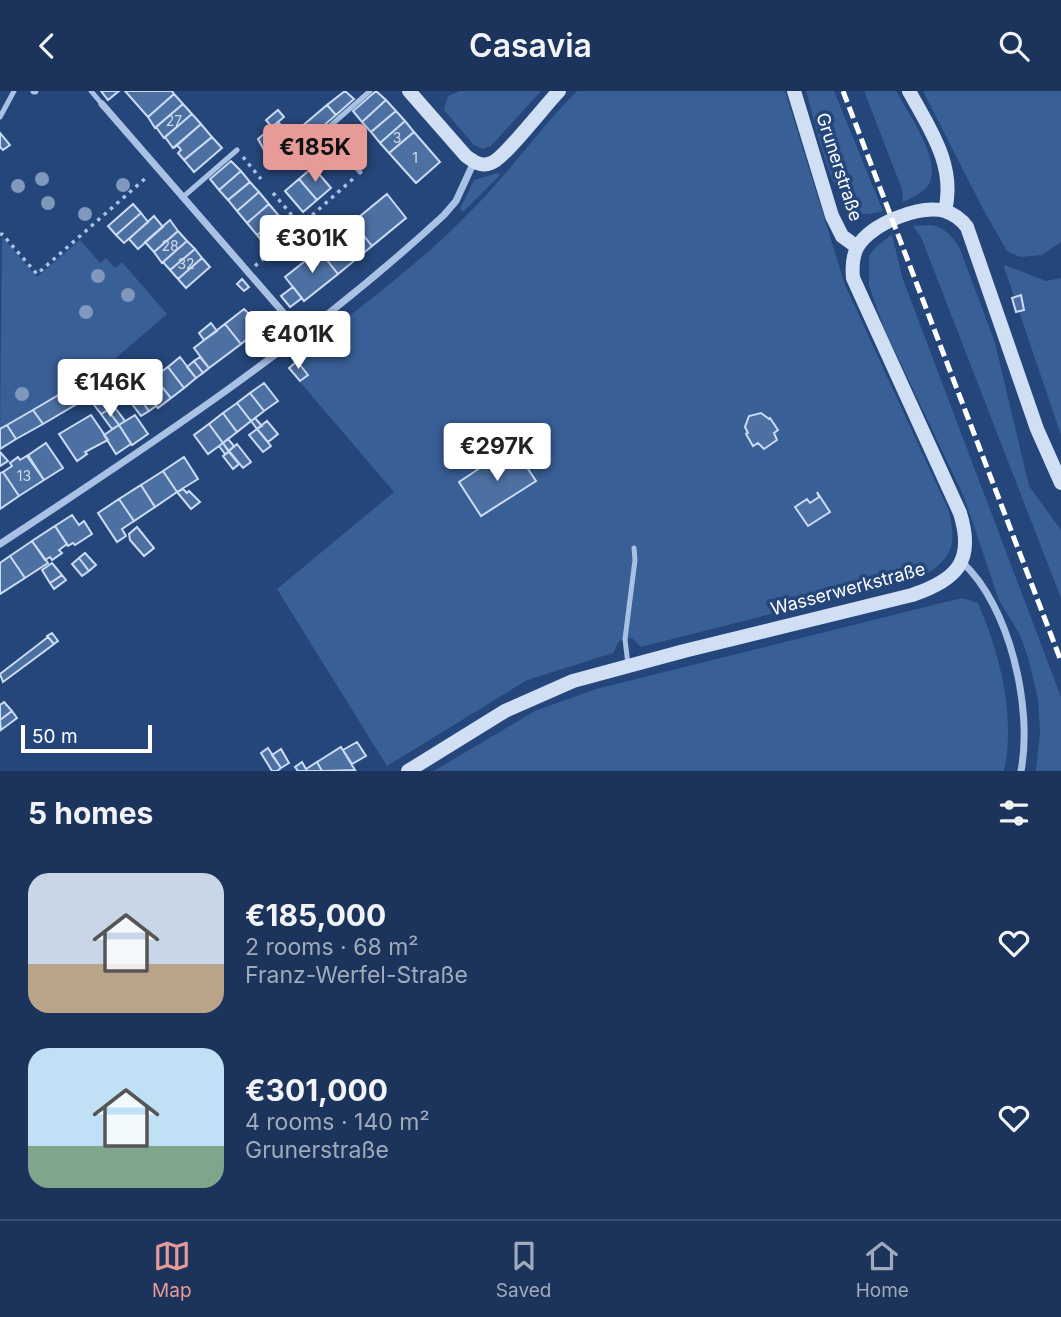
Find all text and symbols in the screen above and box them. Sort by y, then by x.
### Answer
text: Casavia [469,26,592,65]
icon: back [28,27,66,65]
icon: search [995,27,1033,65]
street label: Grunerstraße [812,110,867,224]
house number: 27 [166,112,182,129]
pin: €185K [266,125,364,184]
house number: 3 [393,129,401,146]
text: €185K [279,133,351,161]
house number: 1 [412,149,418,166]
pin: €301K [263,215,361,275]
text: €301K [276,224,348,252]
house number: 28 [161,237,179,254]
house number: 32 [177,255,195,272]
pin: €401K [249,311,347,371]
text: €401K [261,320,335,348]
pin: €146K [61,359,159,419]
text: €146K [74,368,146,396]
pin: €297K [448,423,546,483]
text: €297K [460,432,534,460]
house number: 13 [17,467,31,484]
street label: Wasserwerkstraße [768,558,927,619]
scale bar [21,722,152,754]
text: 50 m [32,725,78,748]
icon: filters [995,794,1033,832]
text: 5 homes [28,795,153,831]
text: €185,000 [245,897,386,933]
icon: home [84,901,168,985]
icon: heart [995,924,1033,962]
text: 2 rooms · 68 m² [245,933,418,961]
text: Franz-Werfel-Straße [245,961,468,989]
text: €301,000 [245,1072,388,1108]
icon: home [84,1076,168,1160]
icon: heart [995,1099,1033,1137]
text: 4 rooms · 140 m² [245,1108,430,1136]
text: Grunerstraße [245,1136,389,1164]
tab: Map [152,1237,192,1302]
tab: Saved [496,1237,551,1302]
tab: Home [856,1237,909,1302]

